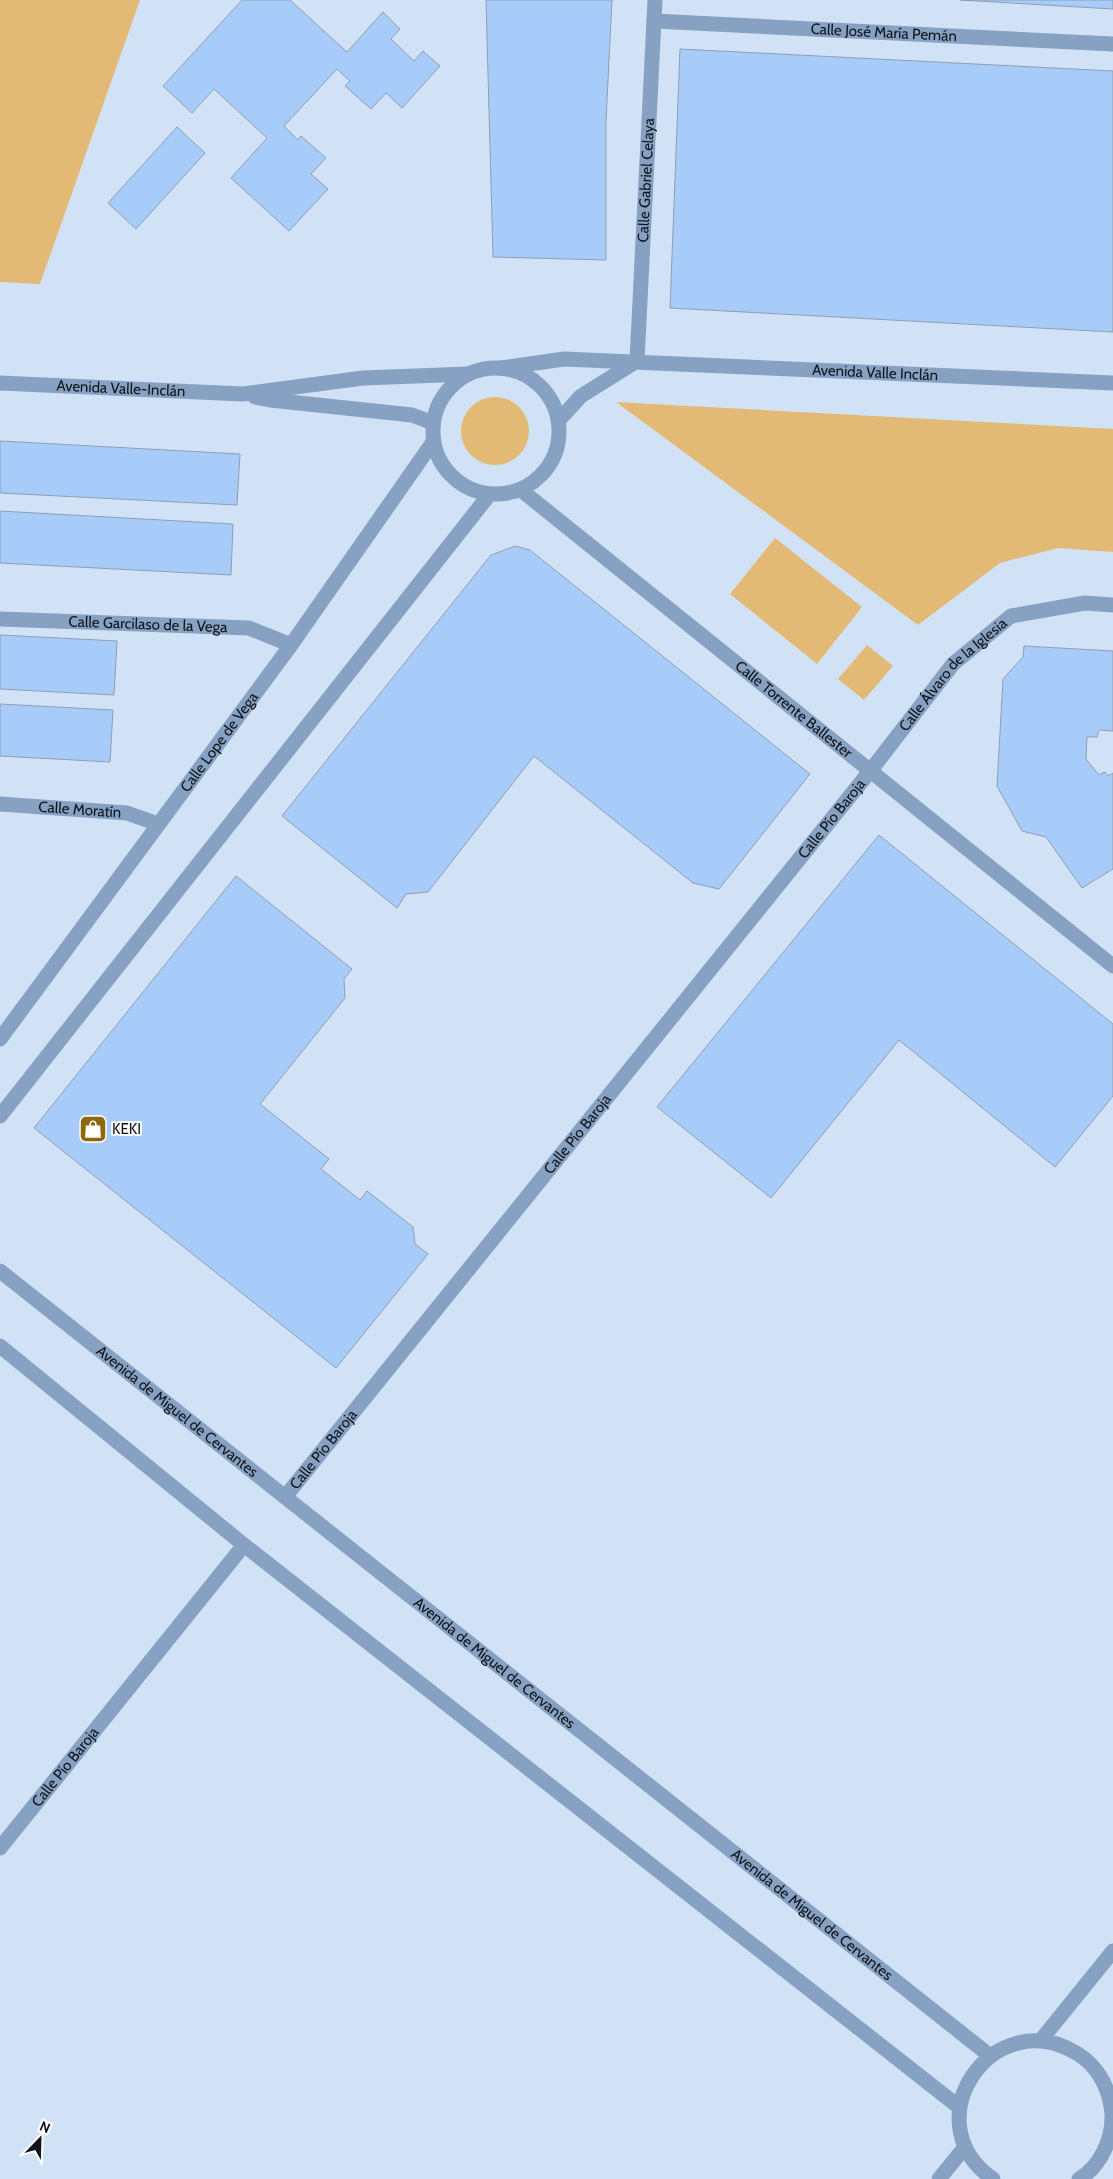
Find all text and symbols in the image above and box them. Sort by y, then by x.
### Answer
street label: Calle José María Pemán [810,20,957,45]
street label: Calle Gabriel Celaya [634,117,658,243]
street label: Avenida Valle Inclán [812,361,938,384]
street label: Avenida Valle-Inclán [56,377,186,400]
street label: Calle Garcilaso de la Vega [68,612,229,636]
street label: Calle Álvaro de la Iglesia [895,614,1011,735]
street label: Calle Torrente Ballester [731,657,856,762]
street label: Calle Lope de Vega [176,688,262,796]
street label: Calle Pío Baroja [794,775,870,862]
street label: Calle Moratín [38,798,122,822]
street label: Calle Pío Baroja [540,1090,615,1178]
shop icon: KEKI [78,1114,108,1144]
place label: KEKI [112,1120,141,1138]
street label: Avenida de Miguel de Cervantes [93,1342,262,1481]
street label: Calle Pío Baroja [286,1405,361,1493]
street label: Avenida de Miguel de Cervantes [410,1593,579,1733]
street label: Calle Pío Baroja [28,1723,103,1810]
street label: Avenida de Miguel de Cervantes [727,1845,896,1984]
north arrow [15,2114,65,2164]
text: N [37,2117,53,2137]

